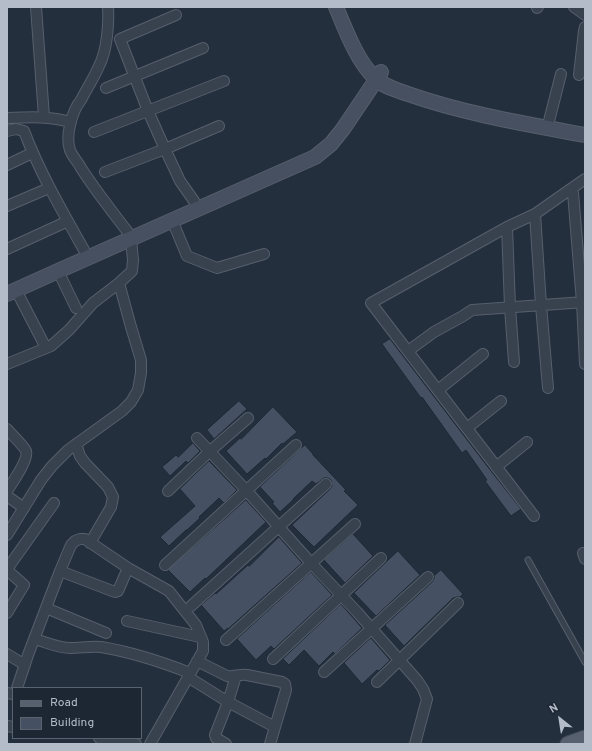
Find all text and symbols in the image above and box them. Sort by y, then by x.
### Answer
legend [12,687,142,739]
text: Road [50,695,78,711]
north arrow [540,699,580,739]
text: N [547,701,561,717]
text: Building [50,715,94,731]

